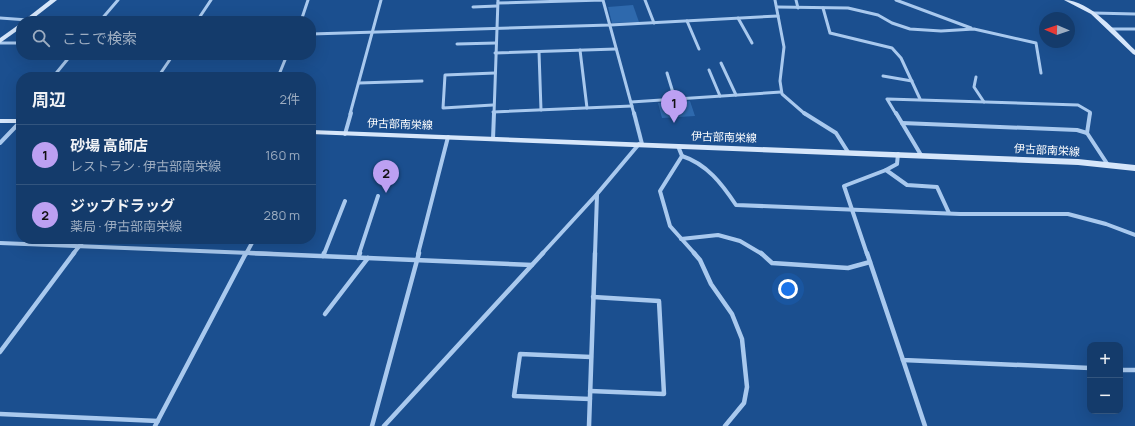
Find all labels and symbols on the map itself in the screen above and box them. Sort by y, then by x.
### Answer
north arrow [1039,12,1075,48]
pin: 1 [661,90,687,123]
street label: 伊古部南栄線 [367,115,433,132]
street label: 伊古部南栄線 [691,128,757,145]
street label: 伊古部南栄線 [1014,140,1080,159]
pin: 2 [373,160,399,193]
your location [778,279,798,299]

